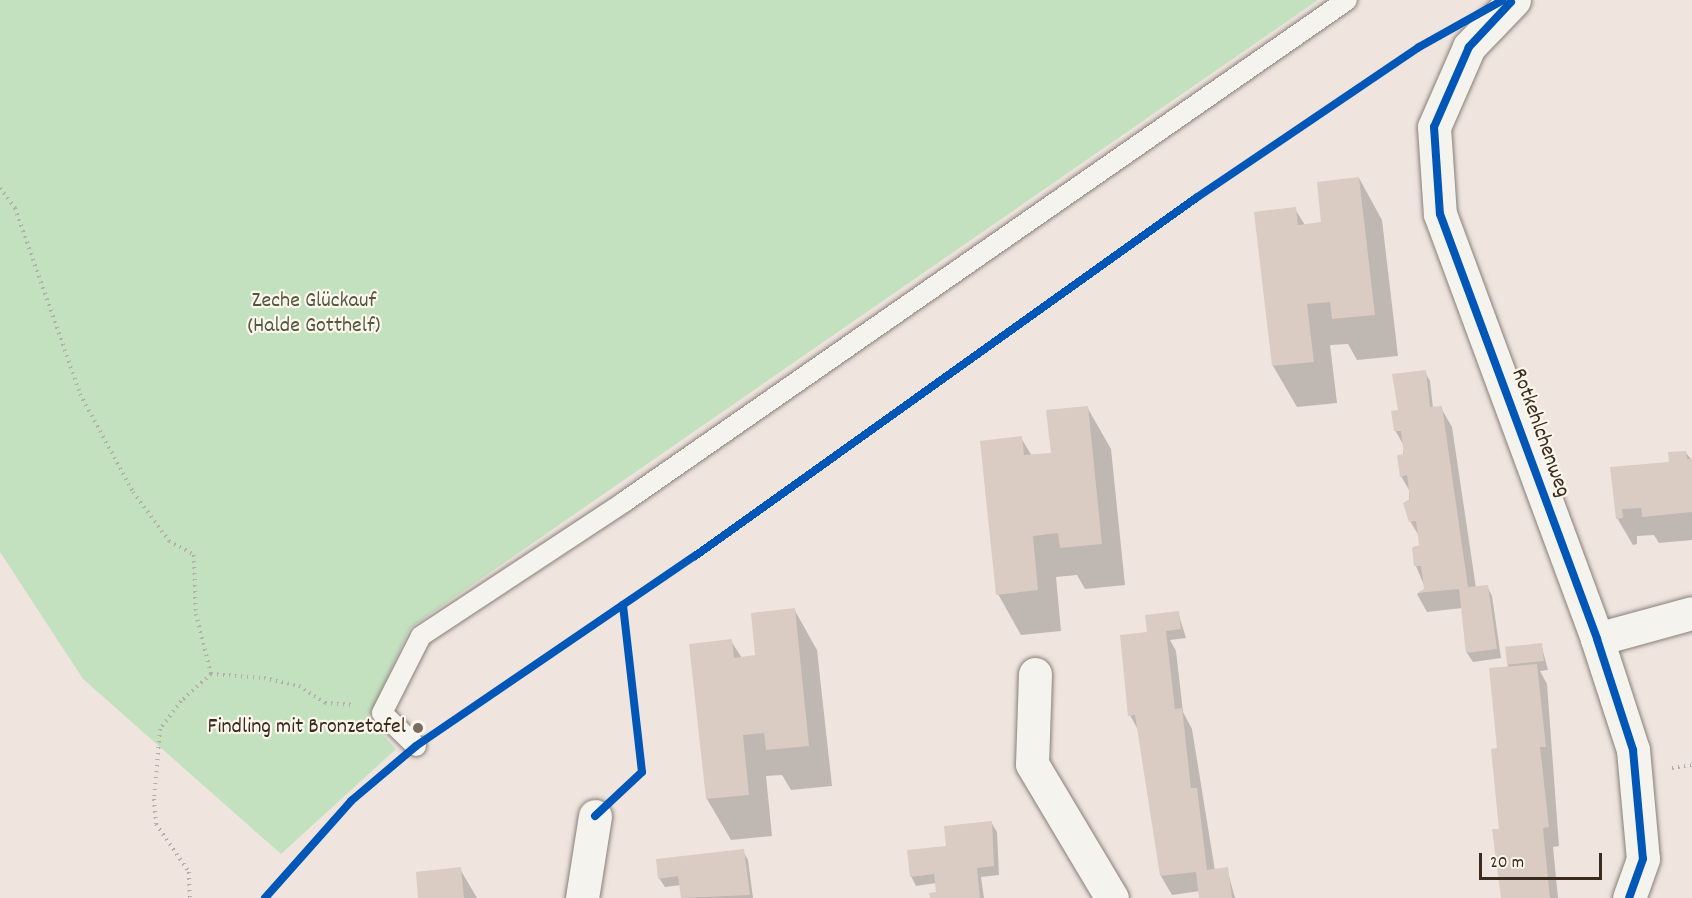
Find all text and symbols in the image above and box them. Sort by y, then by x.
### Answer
park label: Zeche Glückauf (Halde Gotthelf) [248,288,380,340]
street label: Rotkehlchenweg [1505,365,1575,501]
place label: Findling mit Bronzetafel [208,715,406,741]
marker: Findling mit Bronzetafel [411,721,425,735]
scale bar [1482,841,1605,879]
text: 20 m [1490,851,1524,876]

